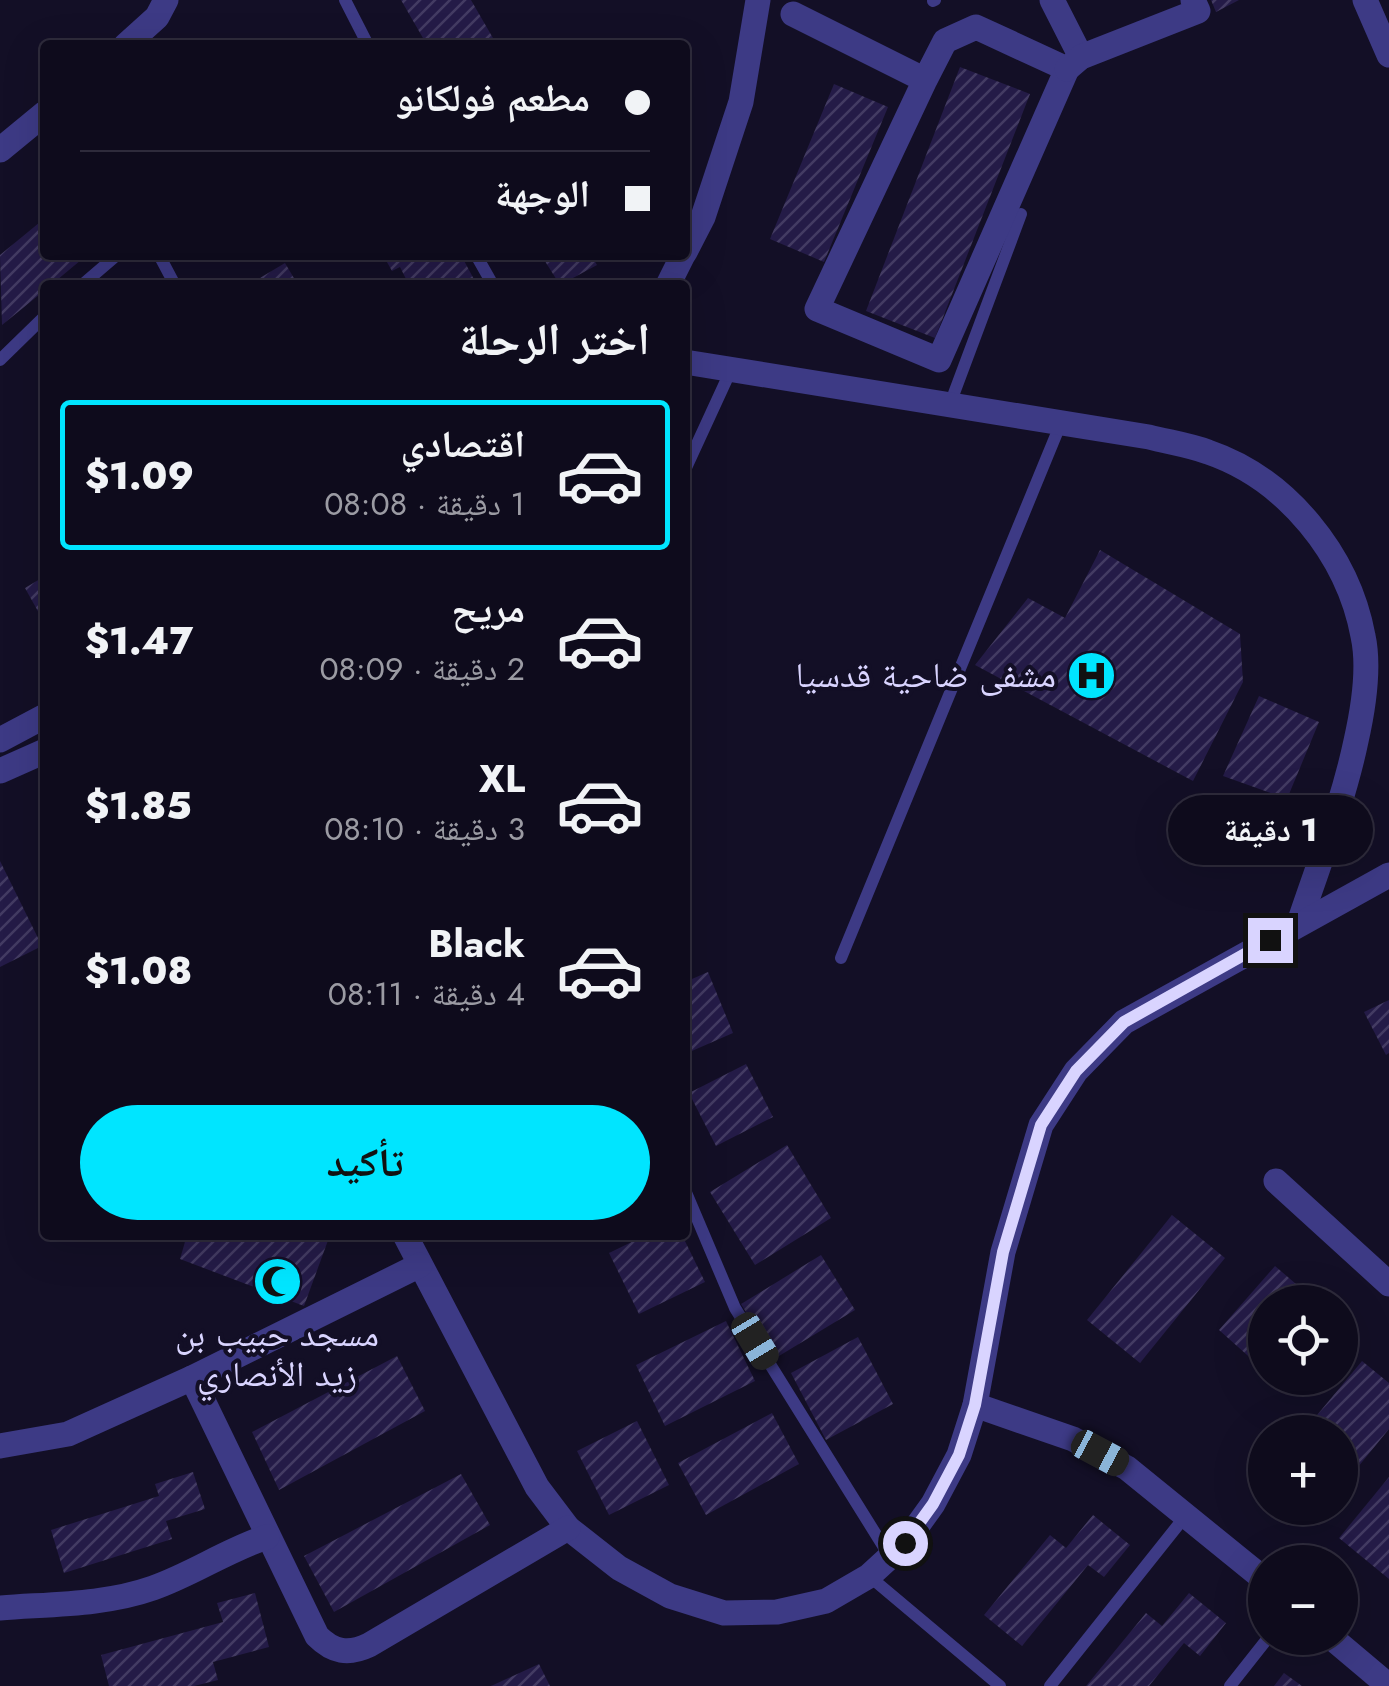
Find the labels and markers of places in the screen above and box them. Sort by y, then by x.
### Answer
hospital icon: مشفى ضاحية قدسيا [1065,649,1117,701]
place label: مشفى ضاحية قدسيا [795,650,1056,700]
mosque icon: مسجد حبيب بن زيد الأنصاري [251,1256,303,1308]
place label: مسجد حبيب بن زيد الأنصاري [175,1309,379,1402]

